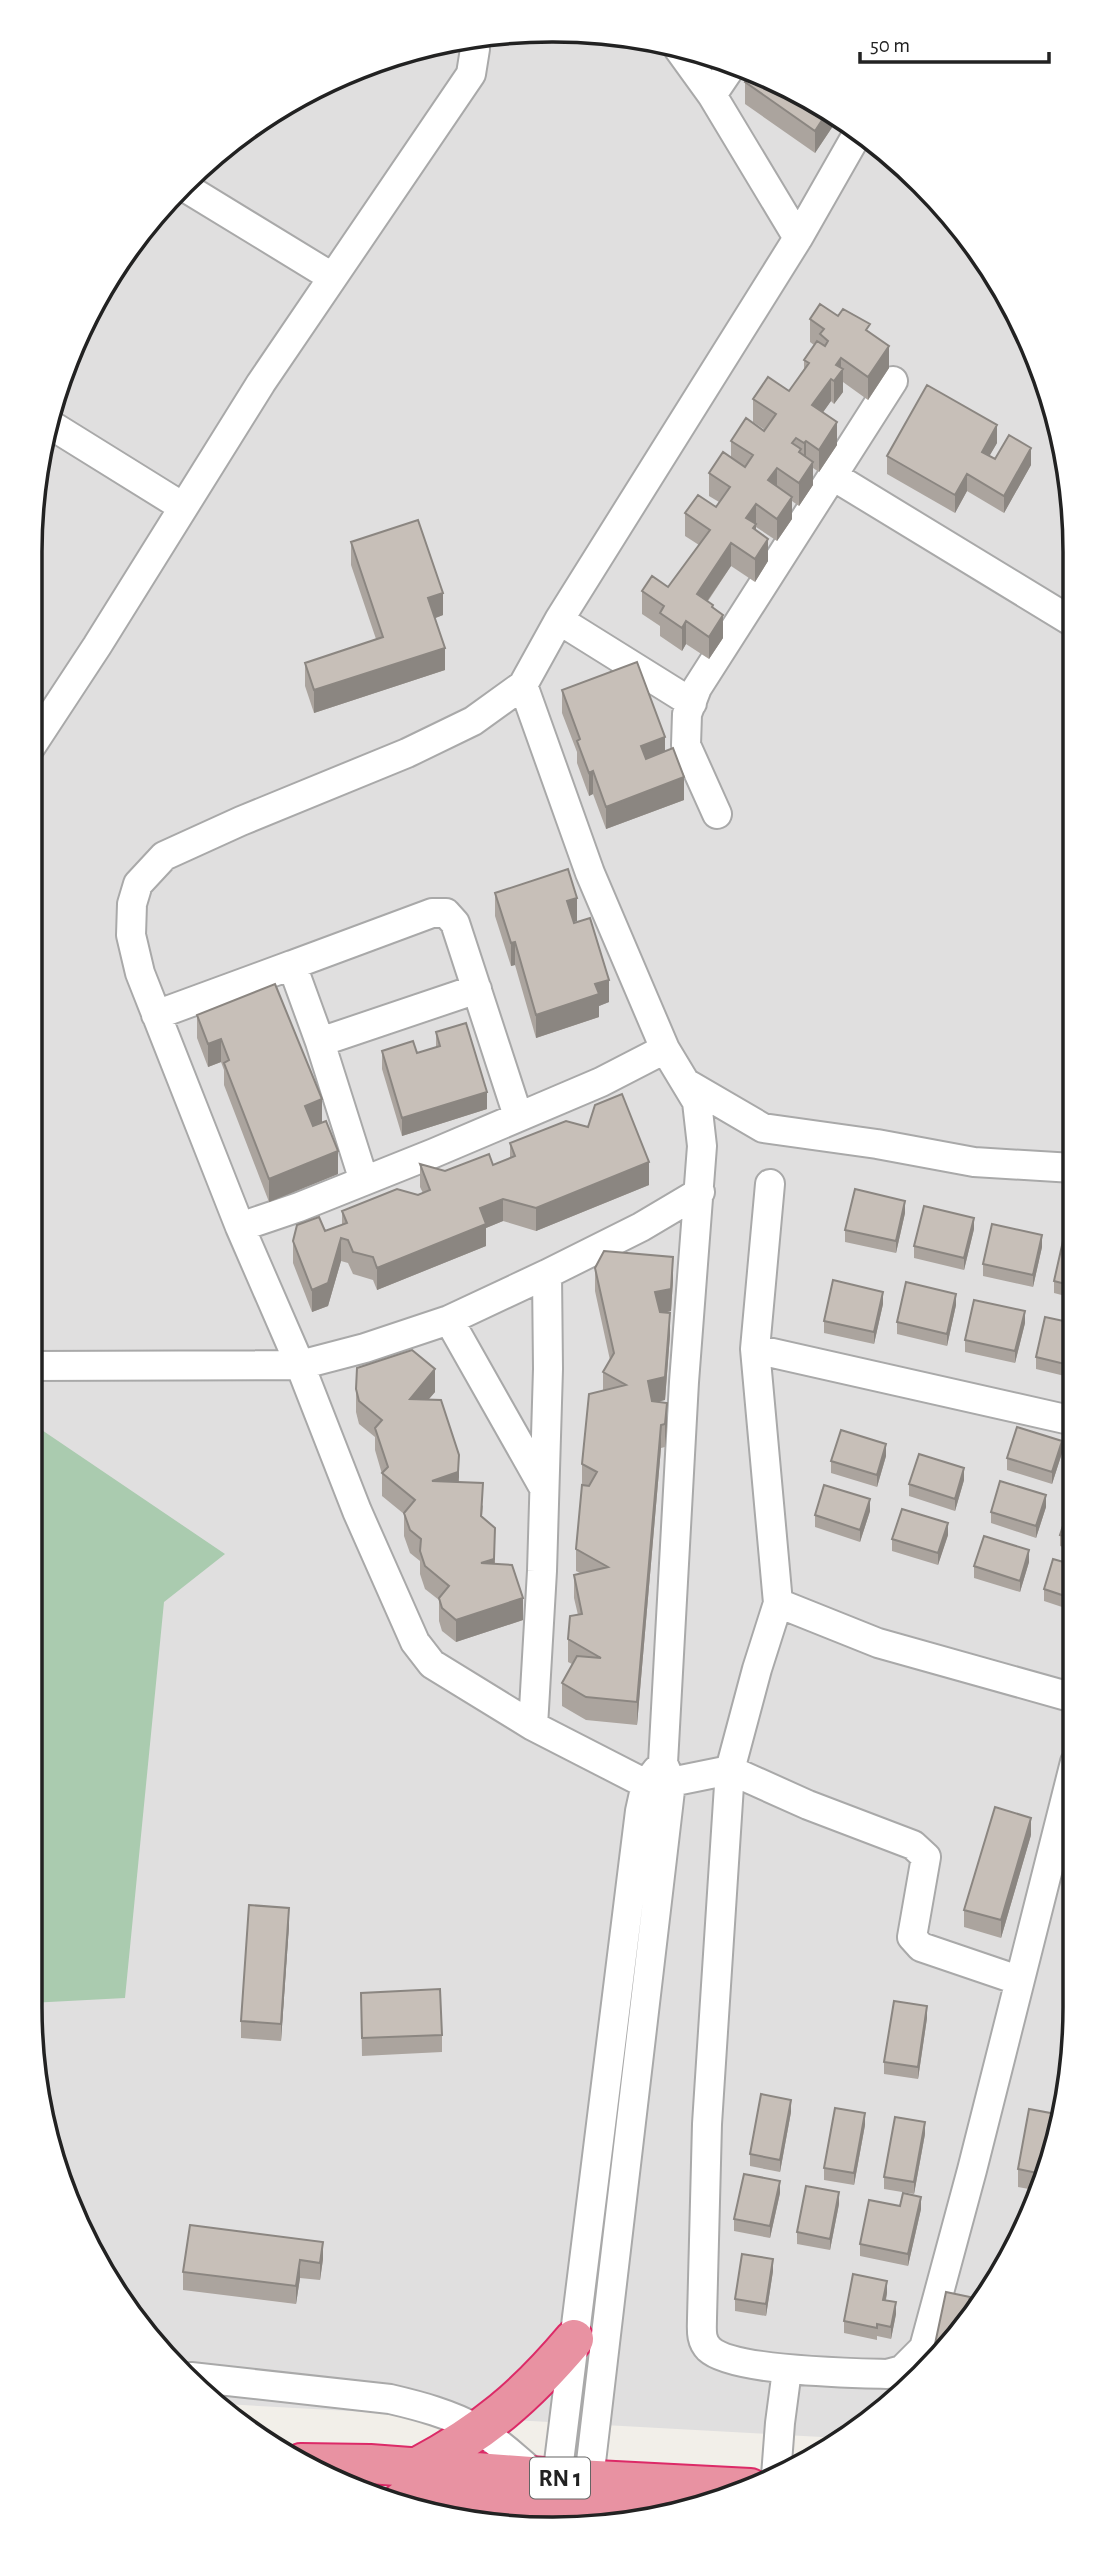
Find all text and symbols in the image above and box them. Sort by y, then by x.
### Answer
scale bar [860,21,1049,65]
text: 50 m [870,35,910,56]
road number: RN 1 [530,2458,590,2498]

